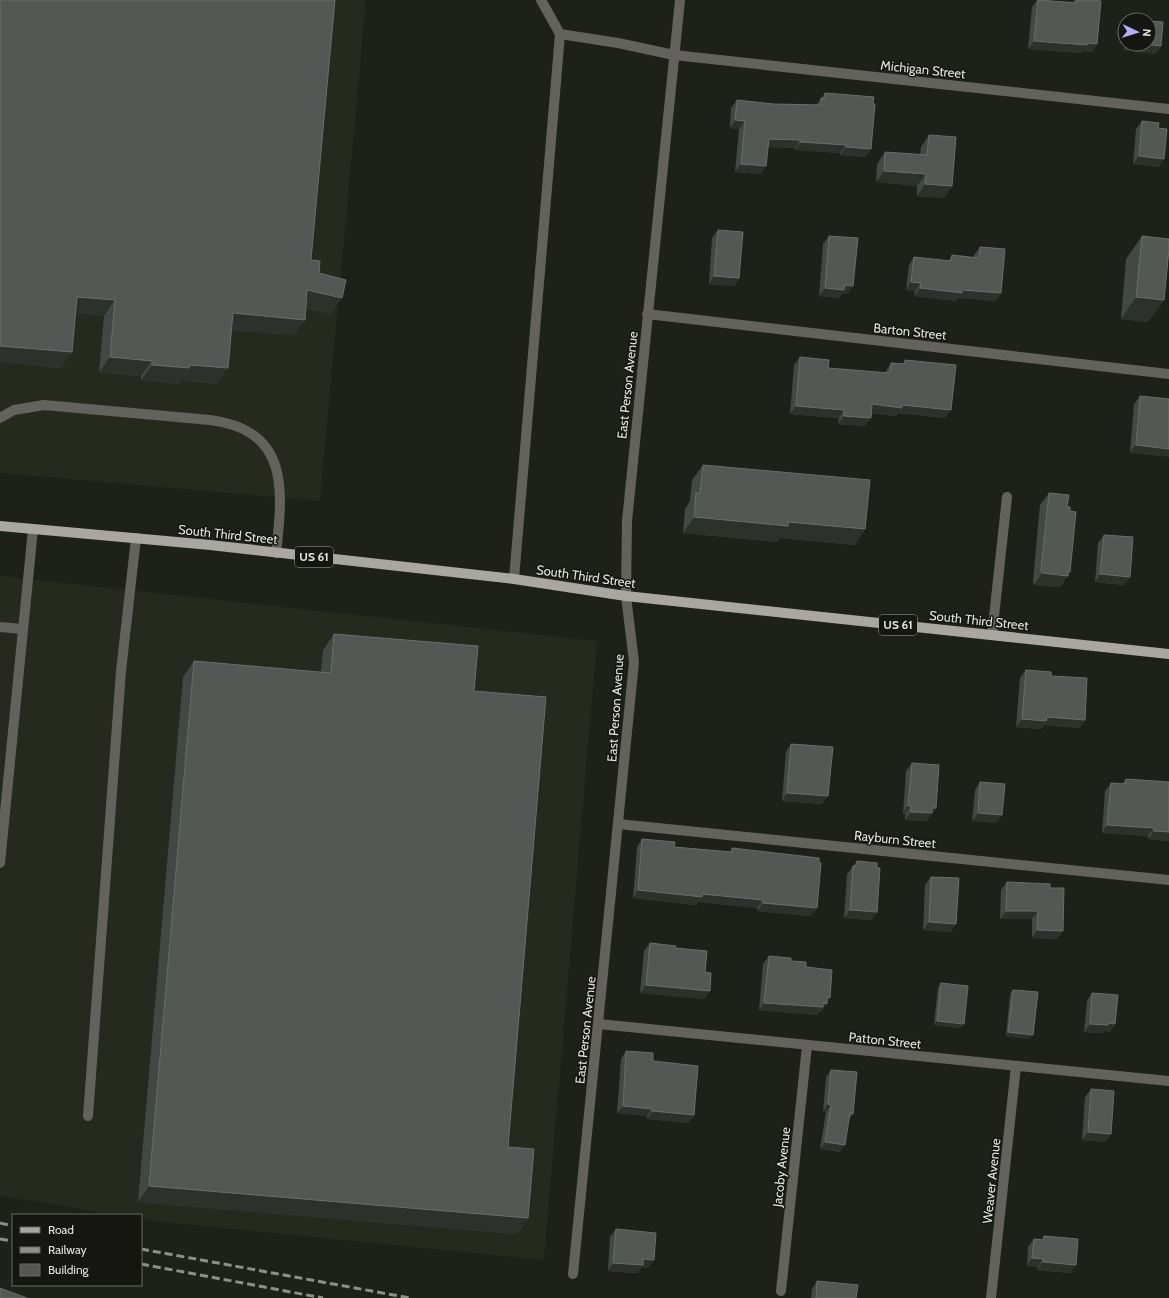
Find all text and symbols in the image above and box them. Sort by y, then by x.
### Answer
north arrow [1117,12,1157,52]
text: N [1140,28,1154,37]
street label: Michigan Street [880,57,967,81]
street label: Barton Street [873,319,948,343]
street label: East Person Avenue [613,330,641,440]
street label: South Third Street [177,521,279,547]
road number: US 61 [295,547,333,567]
street label: South Third Street [535,561,637,591]
street label: South Third Street [928,607,1030,633]
road number: US 61 [879,615,917,635]
street label: East Person Avenue [603,653,627,762]
street label: Rayburn Street [853,827,937,851]
street label: East Person Avenue [571,975,599,1085]
street label: Patton Street [848,1028,923,1052]
street label: Jacoby Avenue [769,1126,793,1209]
street label: Weaver Avenue [979,1137,1003,1224]
legend [12,1214,142,1286]
text: Road [48,1222,74,1237]
text: Railway [48,1242,86,1257]
text: Building [48,1262,90,1277]

